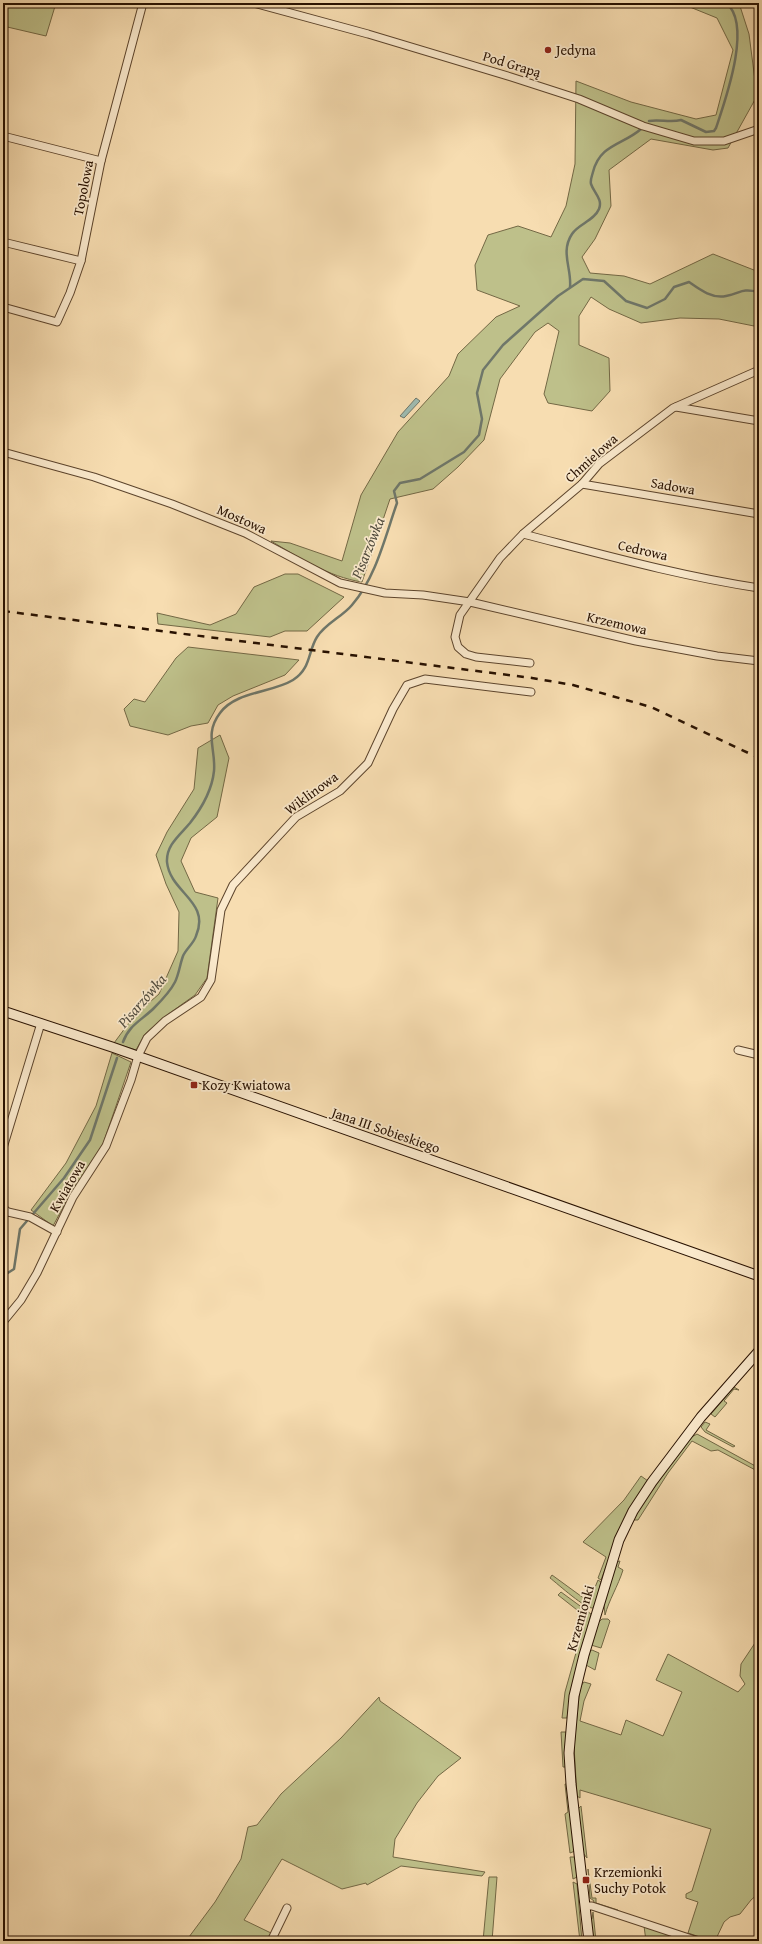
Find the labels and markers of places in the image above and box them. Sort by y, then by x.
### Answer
place label: Jedyna [554,40,596,60]
marker: Jedyna [543,45,553,55]
place label: Kozy Kwiatowa [202,1075,291,1095]
marker: Kozy Kwiatowa [189,1080,199,1090]
place label: Krzemionki Suchy Potok [594,1862,667,1898]
marker: Krzemionki Suchy Potok [581,1875,591,1885]

